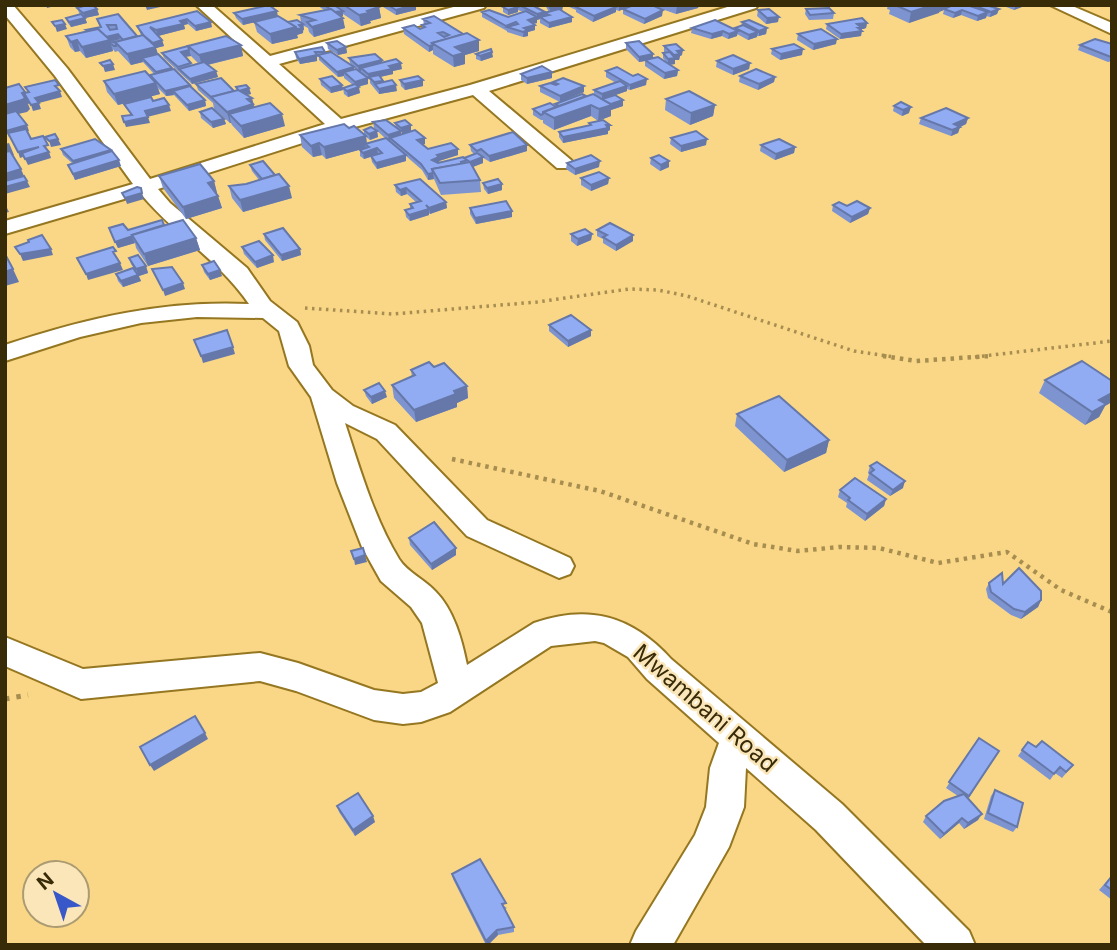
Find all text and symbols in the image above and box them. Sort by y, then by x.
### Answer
street label: Mwambani Road [628,638,782,778]
north arrow [21,859,91,929]
text: N [32,868,58,895]

